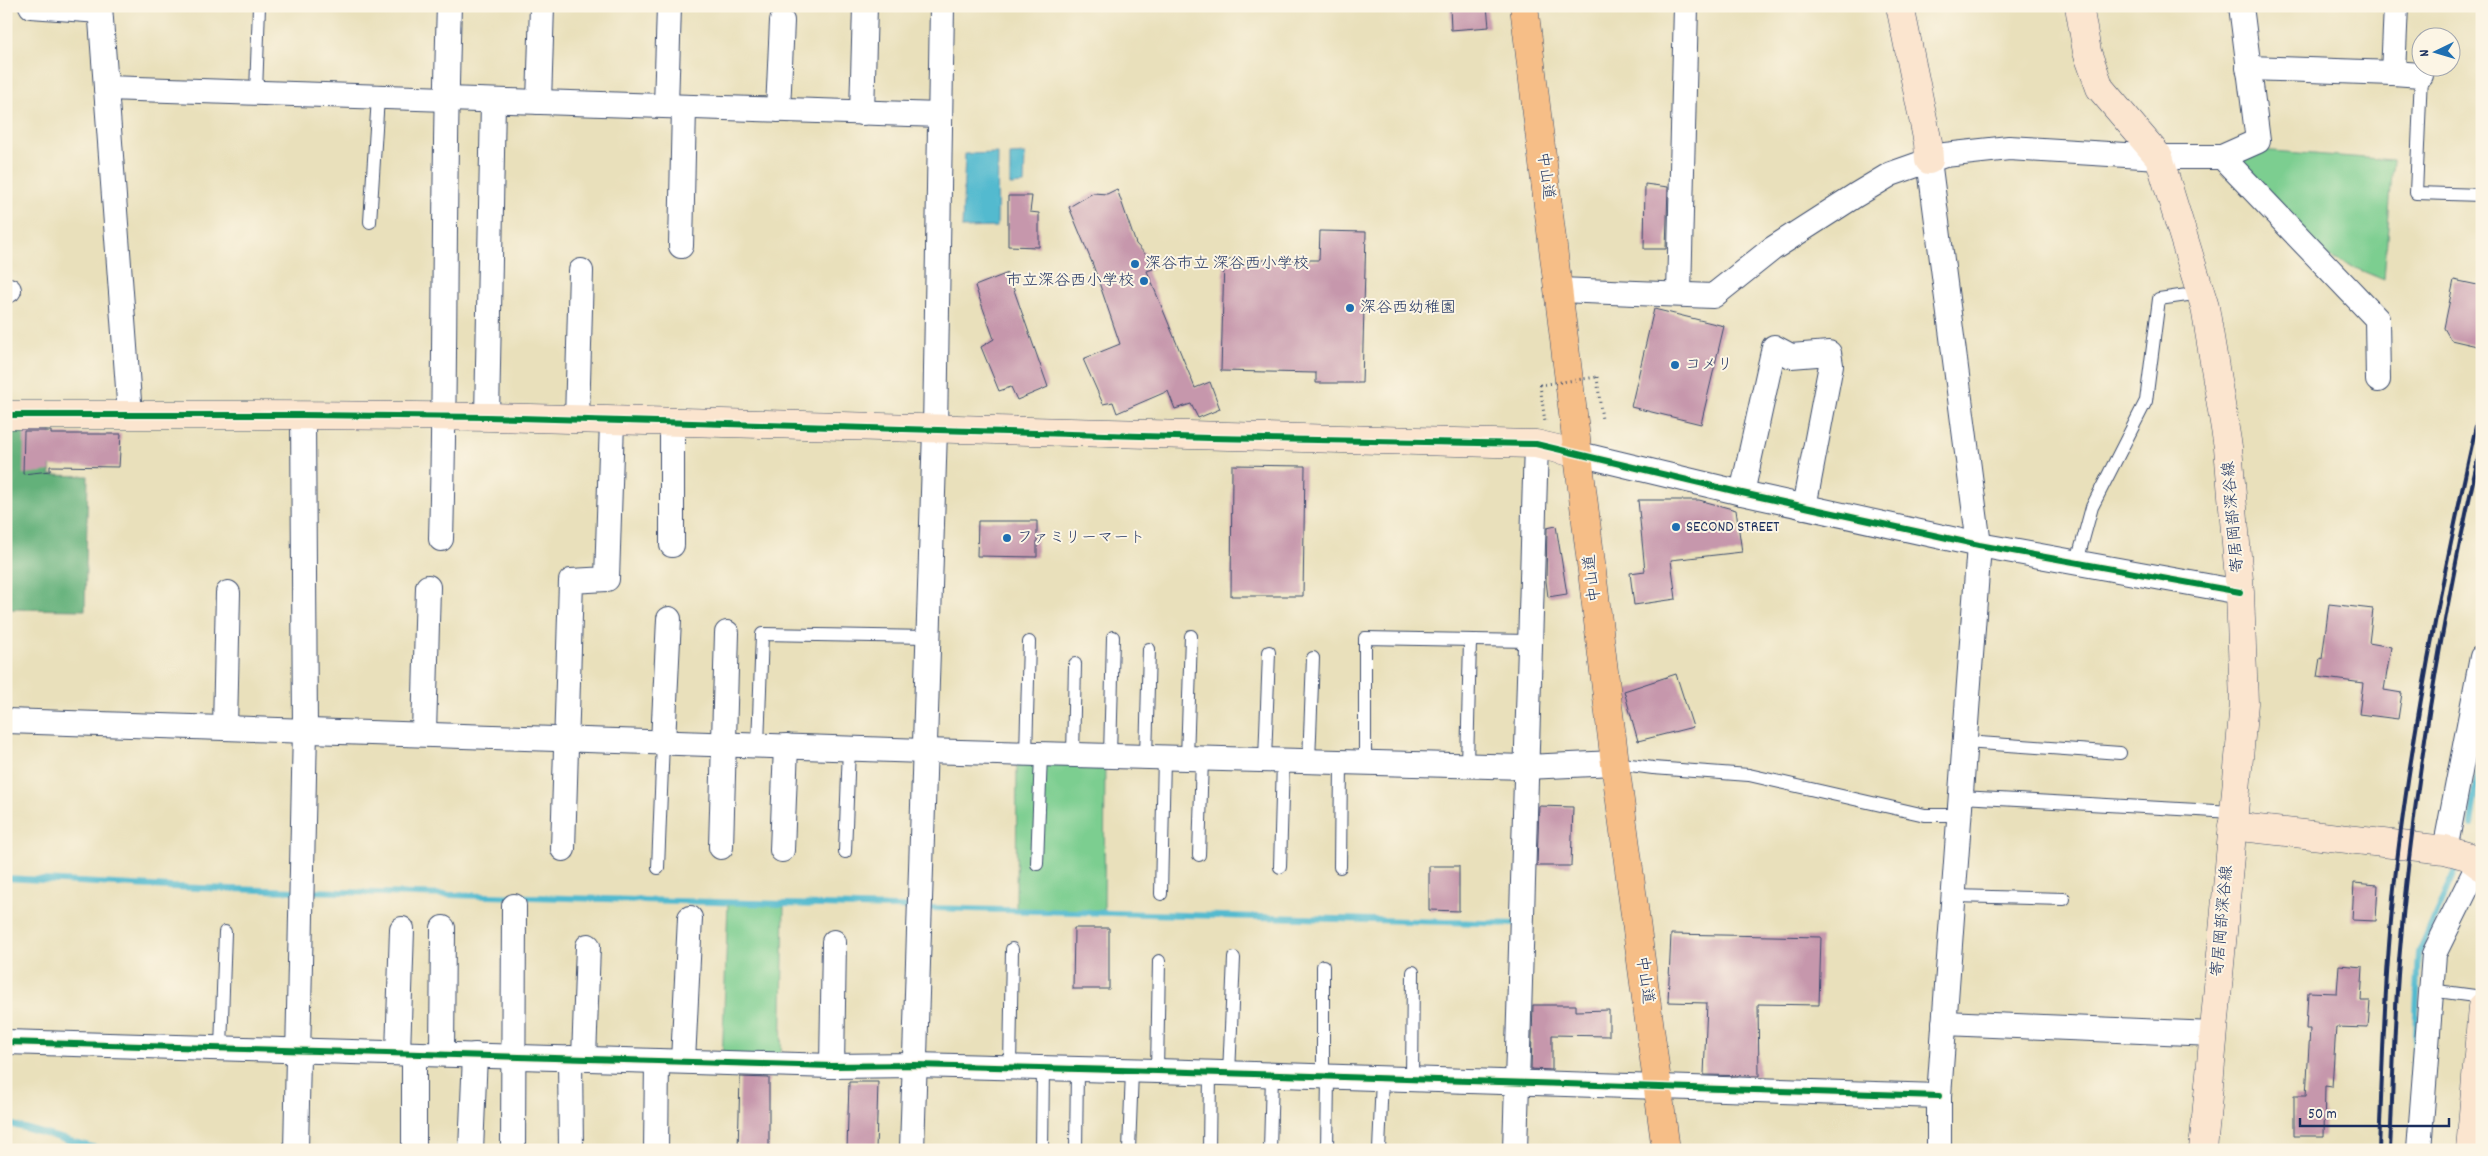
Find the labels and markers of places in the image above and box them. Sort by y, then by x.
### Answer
place label: 深谷市立 深谷西小学校 [1145,253,1309,276]
marker: 深谷市立 深谷西小学校 [1129,258,1141,270]
place label: 市立深谷西小学校 [1006,270,1134,293]
marker: 市立深谷西小学校 [1138,275,1150,287]
place label: 深谷西幼稚園 [1360,297,1456,320]
marker: 深谷西幼稚園 [1344,302,1356,314]
place label: コメリ [1685,354,1733,377]
marker: コメリ [1669,359,1681,371]
place label: SECOND STREET [1686,516,1780,539]
marker: SECOND STREET [1670,521,1682,533]
place label: ファミリーマート [1017,527,1145,550]
marker: ファミリーマート [1001,532,1013,544]

